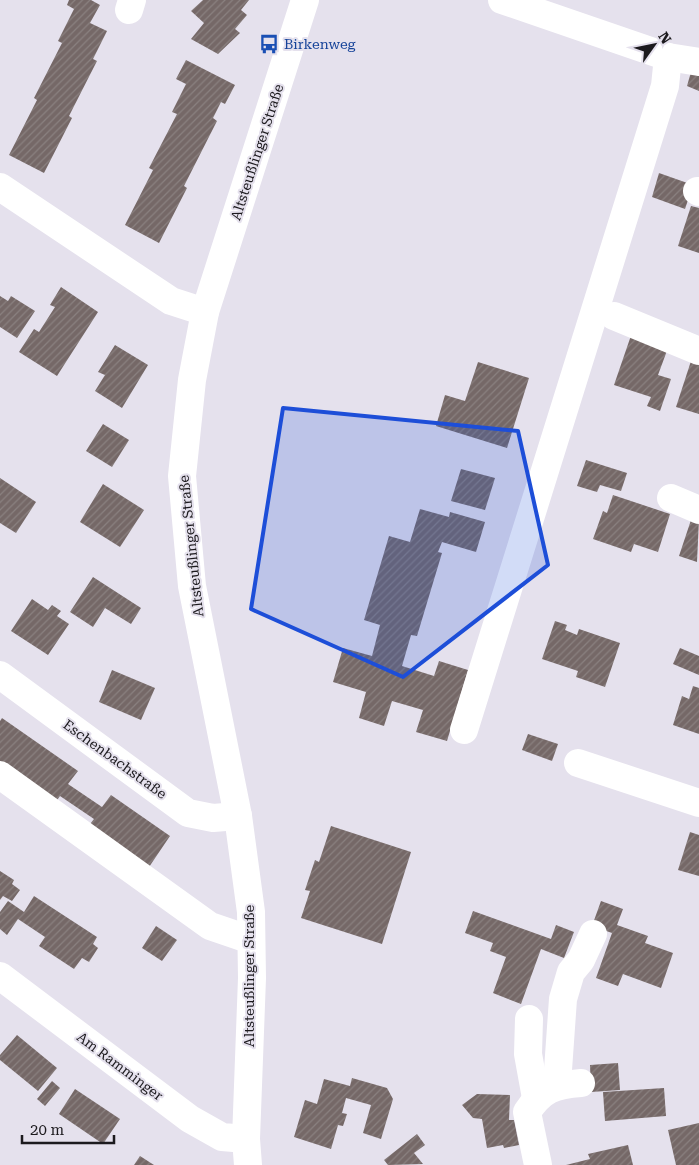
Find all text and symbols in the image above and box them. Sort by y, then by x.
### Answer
north arrow [629,20,679,70]
text: N [655,29,675,47]
bus stop icon: Birkenweg [258,33,280,55]
place label: Birkenweg [284,36,356,52]
street label: Altsteußlinger Straße [227,82,287,222]
street label: Altsteußlinger Straße [176,474,206,618]
street label: Eschenbachstraße [60,716,170,802]
street label: Altsteußlinger Straße [241,905,257,1047]
street label: Am Ramminger [74,1029,166,1104]
scale bar [22,1112,115,1144]
text: 20 m [30,1121,65,1139]

